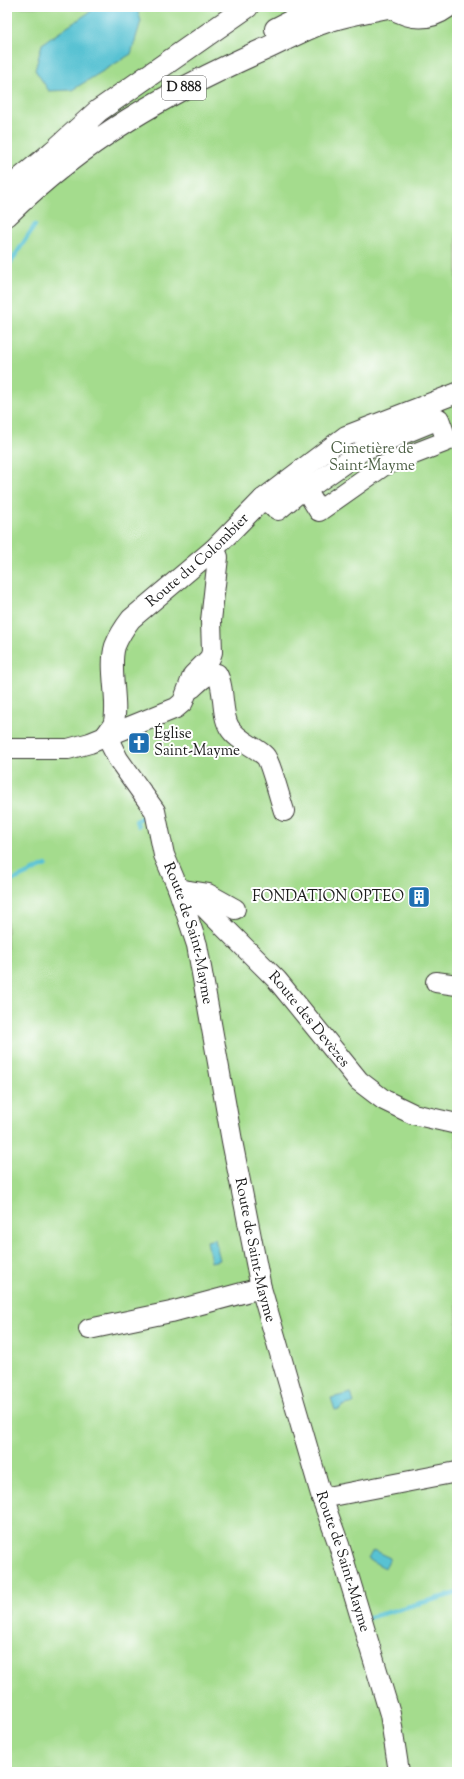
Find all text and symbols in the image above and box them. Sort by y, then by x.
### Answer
road number: D 888 [162,76,206,100]
park label: Cimetière de Saint-Mayme [329,439,415,477]
street label: Route du Colombier [142,508,254,612]
place label: Église Saint-Mayme [154,723,240,762]
church icon: Église Saint-Mayme [126,730,152,756]
street label: Route de Saint-Mayme [158,859,218,1006]
building icon: FONDATION OPTEO [406,884,432,910]
place label: FONDATION OPTEO [252,887,404,908]
street label: Route des Devèzes [263,966,355,1072]
street label: Route de Saint-Mayme [229,1176,281,1325]
street label: Route de Saint-Mayme [310,1489,375,1635]

